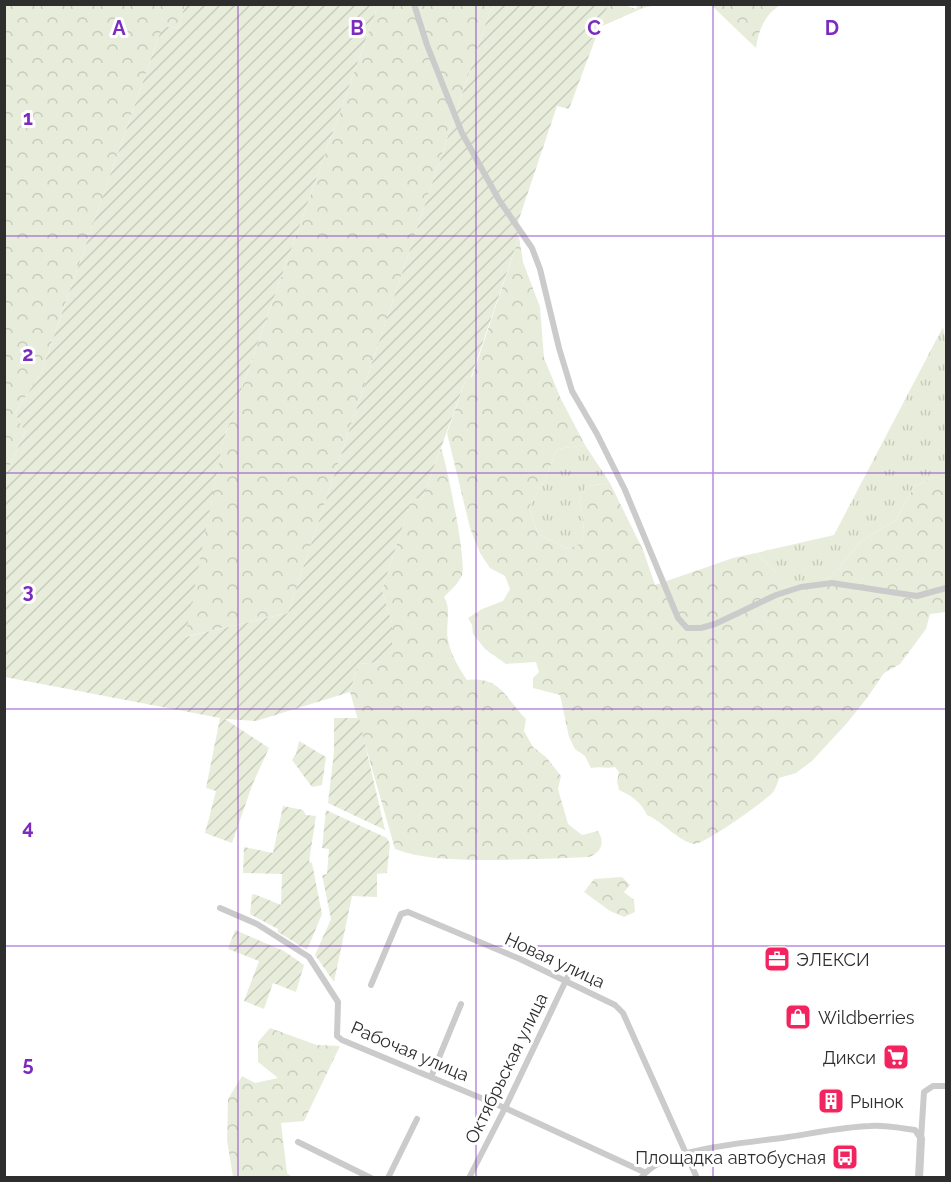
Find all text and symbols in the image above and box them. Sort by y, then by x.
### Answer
text: A [112,16,126,40]
text: B [350,16,364,40]
text: C [587,16,601,40]
text: D [825,16,839,40]
text: 1 [23,106,33,130]
text: 2 [22,342,34,366]
text: 3 [22,579,34,603]
text: 4 [22,815,34,839]
street label: Новая улица [502,928,608,992]
office icon: ЭЛЕКСИ [762,944,792,974]
place label: ЭЛЕКСИ [796,949,870,970]
street label: Октябрьская улица [460,989,552,1147]
shop icon: Wildberries [783,1002,813,1032]
place label: Wildberries [818,1007,915,1028]
street label: Рабочая улица [348,1017,472,1085]
supermarket icon: Дикси [881,1042,911,1072]
place label: Дикси [822,1047,876,1068]
text: 5 [22,1052,34,1076]
building icon: Рынок [816,1086,846,1116]
place label: Рынок [850,1091,904,1112]
bus stop icon: Площадка автобусная [830,1142,860,1172]
place label: Площадка автобусная [635,1147,826,1168]

